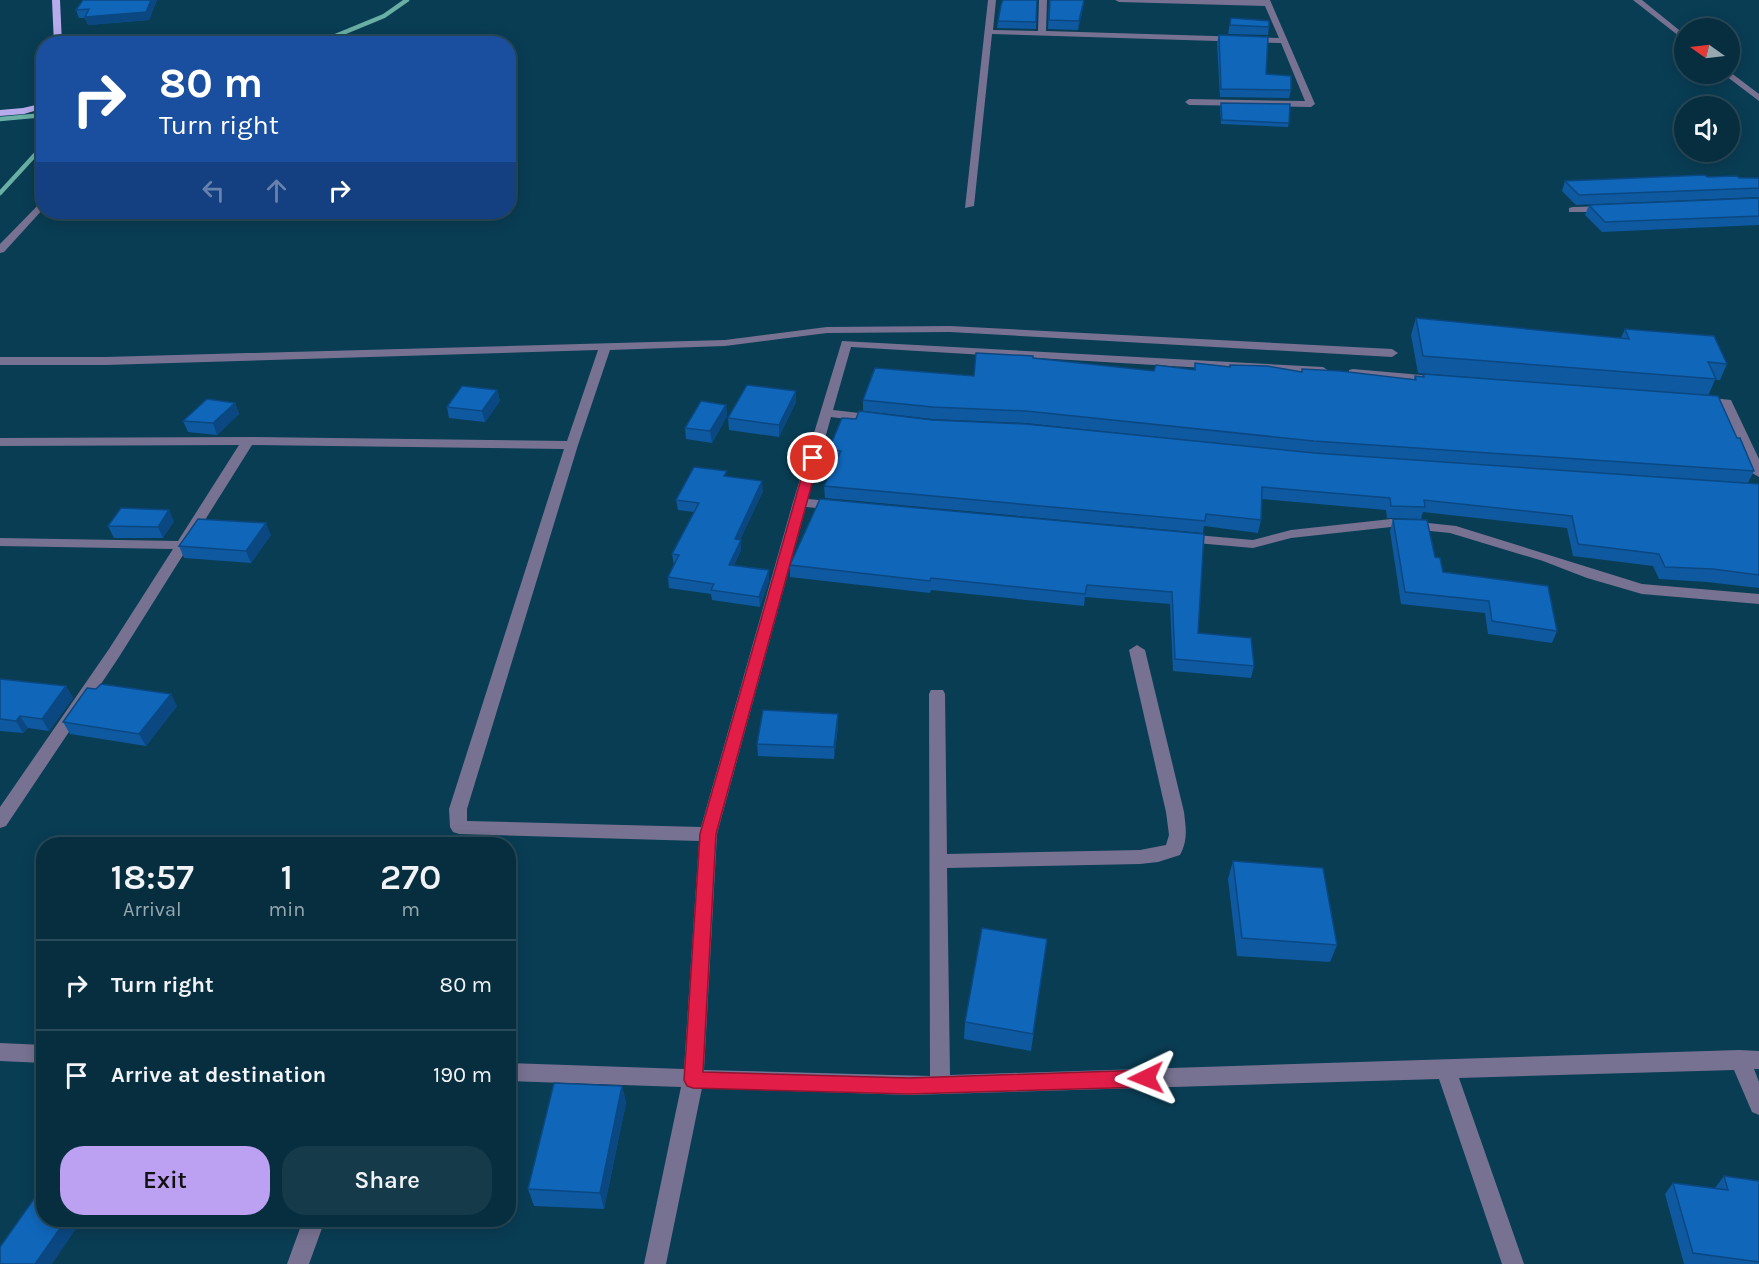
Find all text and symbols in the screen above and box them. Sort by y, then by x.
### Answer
north arrow [1674,18,1740,84]
map controls [1674,18,1740,162]
text: 80 m [159,58,263,108]
icon: right [60,60,138,138]
button: sound [1674,96,1740,162]
text: Turn right [159,109,279,141]
icon: left [197,174,230,207]
icon: ahead [260,174,293,207]
icon: right [323,174,356,207]
pin [787,432,838,483]
icon: arrive [796,441,829,474]
text: 18:57 [111,856,194,898]
text: 1 [281,856,293,898]
text: 270 [380,856,441,898]
text: Arrival [123,898,182,921]
text: min [268,898,305,921]
text: m [401,898,420,921]
icon: right [60,969,93,1002]
text: Turn right [111,972,214,998]
text: 80 m [440,972,492,998]
position arrow [1114,1046,1178,1110]
icon: arrive [60,1059,93,1092]
text: Arrive at destination [111,1062,326,1088]
text: 190 m [433,1062,492,1088]
button: Exit [60,1146,270,1215]
button: Share [282,1146,492,1215]

